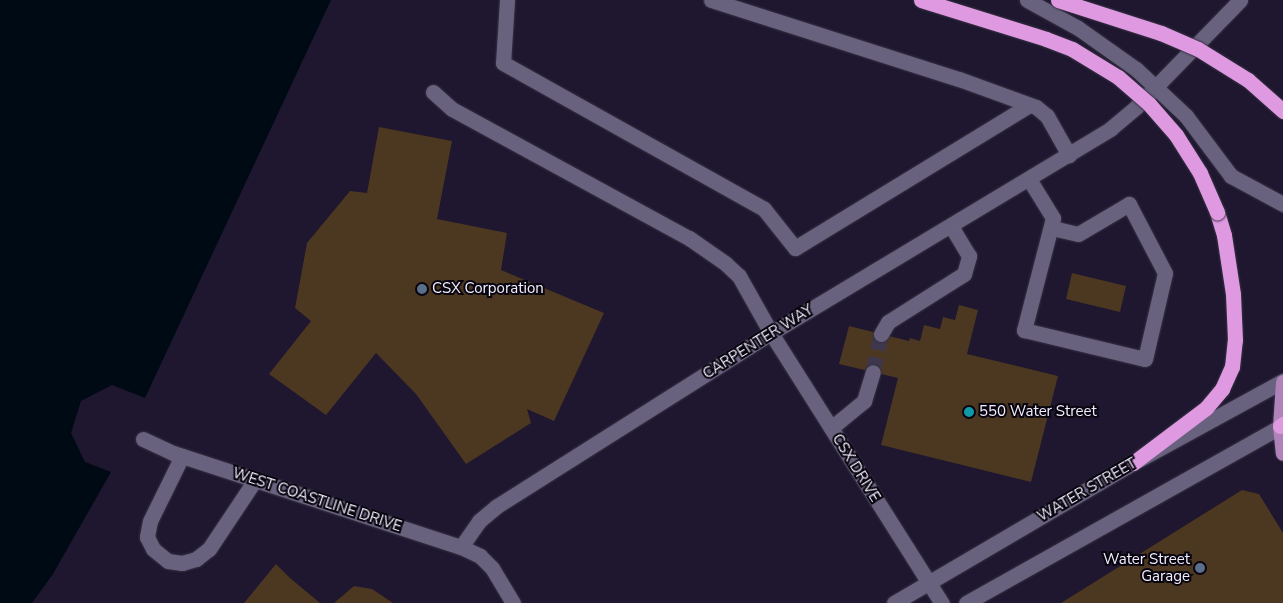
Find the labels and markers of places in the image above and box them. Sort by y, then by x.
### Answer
place label: CSX Corporation [432,280,544,298]
marker: CSX Corporation [416,283,428,295]
place label: 550 Water Street [979,403,1097,421]
marker: 550 Water Street [963,406,975,418]
place label: Water Street Garage [1103,550,1190,585]
marker: Water Street Garage [1194,562,1206,574]

